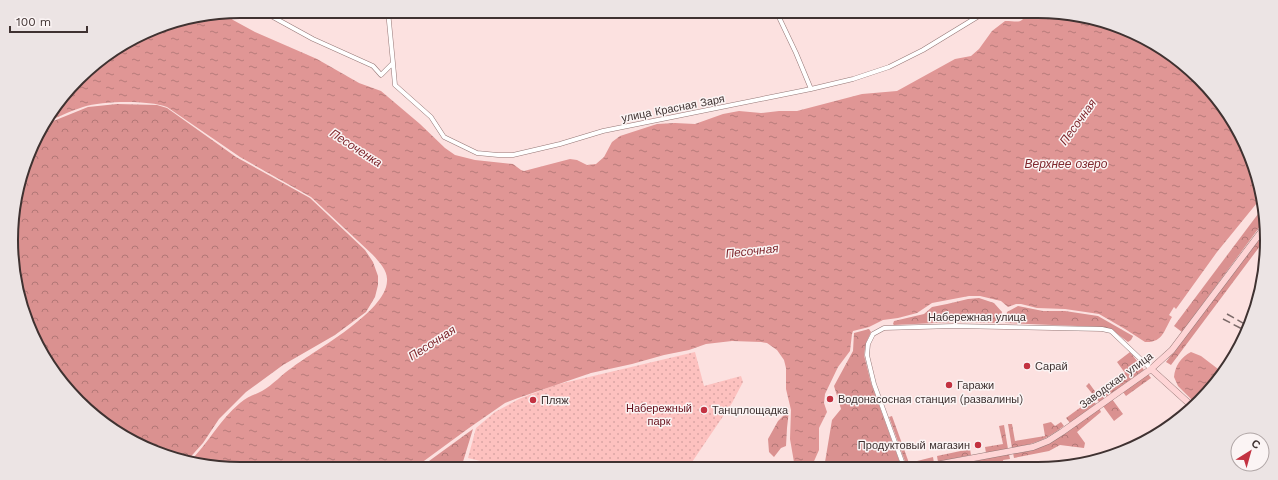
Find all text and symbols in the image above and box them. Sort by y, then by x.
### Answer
scale bar [10,8,87,34]
text: 100 m [16,15,51,29]
street label: улица Красная Заря [620,92,726,125]
water label: Песочная [1057,96,1100,148]
water label: Песоченка [327,126,385,170]
water label: Верхнее озеро [1025,157,1108,171]
water label: Песочная [725,241,780,261]
street label: Набережная улица [928,311,1027,324]
water label: Песочная [406,322,459,363]
street label: Заводская улица [1077,349,1156,411]
place label: Сарай [1035,360,1068,373]
marker: Сарай [1022,361,1032,371]
place label: Гаражи [957,379,994,392]
marker: Гаражи [944,380,954,390]
place label: Водонасосная станция (развалины) [838,393,1023,406]
place label: Пляж [541,394,569,407]
marker: Водонасосная станция (развалины) [825,394,835,404]
marker: Пляж [528,395,538,405]
park label: Набережный парк [626,402,692,428]
place label: Танцплощадка [712,404,789,417]
marker: Танцплощадка [699,405,709,415]
north arrow [1230,432,1270,472]
text: С [1249,437,1263,452]
place label: Продуктовый магазин [858,439,970,452]
marker: Продуктовый магазин [973,440,983,450]

